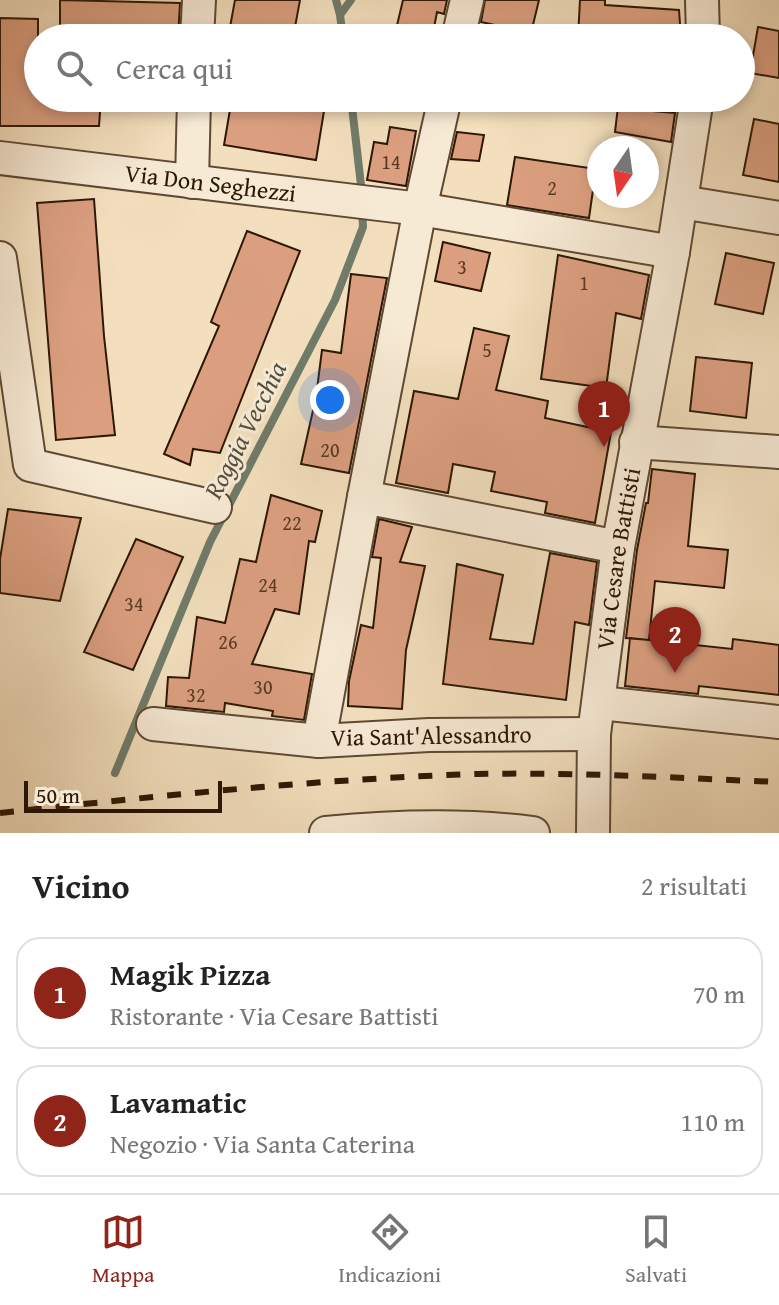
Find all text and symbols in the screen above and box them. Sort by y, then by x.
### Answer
search box [24,24,755,112]
icon: search [52,46,96,90]
text: Cerca qui [116,46,233,90]
north arrow [587,136,659,208]
house number: 14 [381,147,401,176]
street label: Via Don Seghezzi [123,155,298,211]
house number: 2 [547,173,557,202]
house number: 3 [457,252,467,281]
house number: 1 [579,268,589,297]
house number: 5 [482,335,492,364]
water label: Roggia Vecchia [193,354,296,506]
your location [310,380,350,420]
pin: 1 [578,381,630,447]
house number: 20 [320,435,340,464]
street label: Via Cesare Battisti [587,464,649,652]
house number: 22 [282,508,302,537]
house number: 24 [258,570,278,599]
house number: 34 [124,589,144,618]
pin: 2 [649,607,701,673]
house number: 26 [218,627,238,656]
house number: 30 [253,672,273,701]
house number: 32 [186,680,206,709]
street label: Via Sant'Alessandro [330,716,532,755]
scale bar [24,777,222,813]
text: 50 m [36,779,80,811]
text: Vicino [32,861,130,910]
text: 2 risultati [641,866,747,905]
text: Magik Pizza [110,952,271,996]
text: 1 [53,974,67,1013]
text: 70 m [693,974,745,1013]
text: Ristorante · Via Cesare Battisti [110,996,439,1035]
text: Lavamatic [110,1080,246,1124]
text: 2 [53,1102,67,1141]
text: 110 m [680,1102,745,1141]
text: Negozio · Via Santa Caterina [110,1124,415,1163]
tab: Mappa [92,1210,154,1290]
tab: Indicazioni [338,1210,441,1290]
tab: Salvati [625,1210,687,1290]

